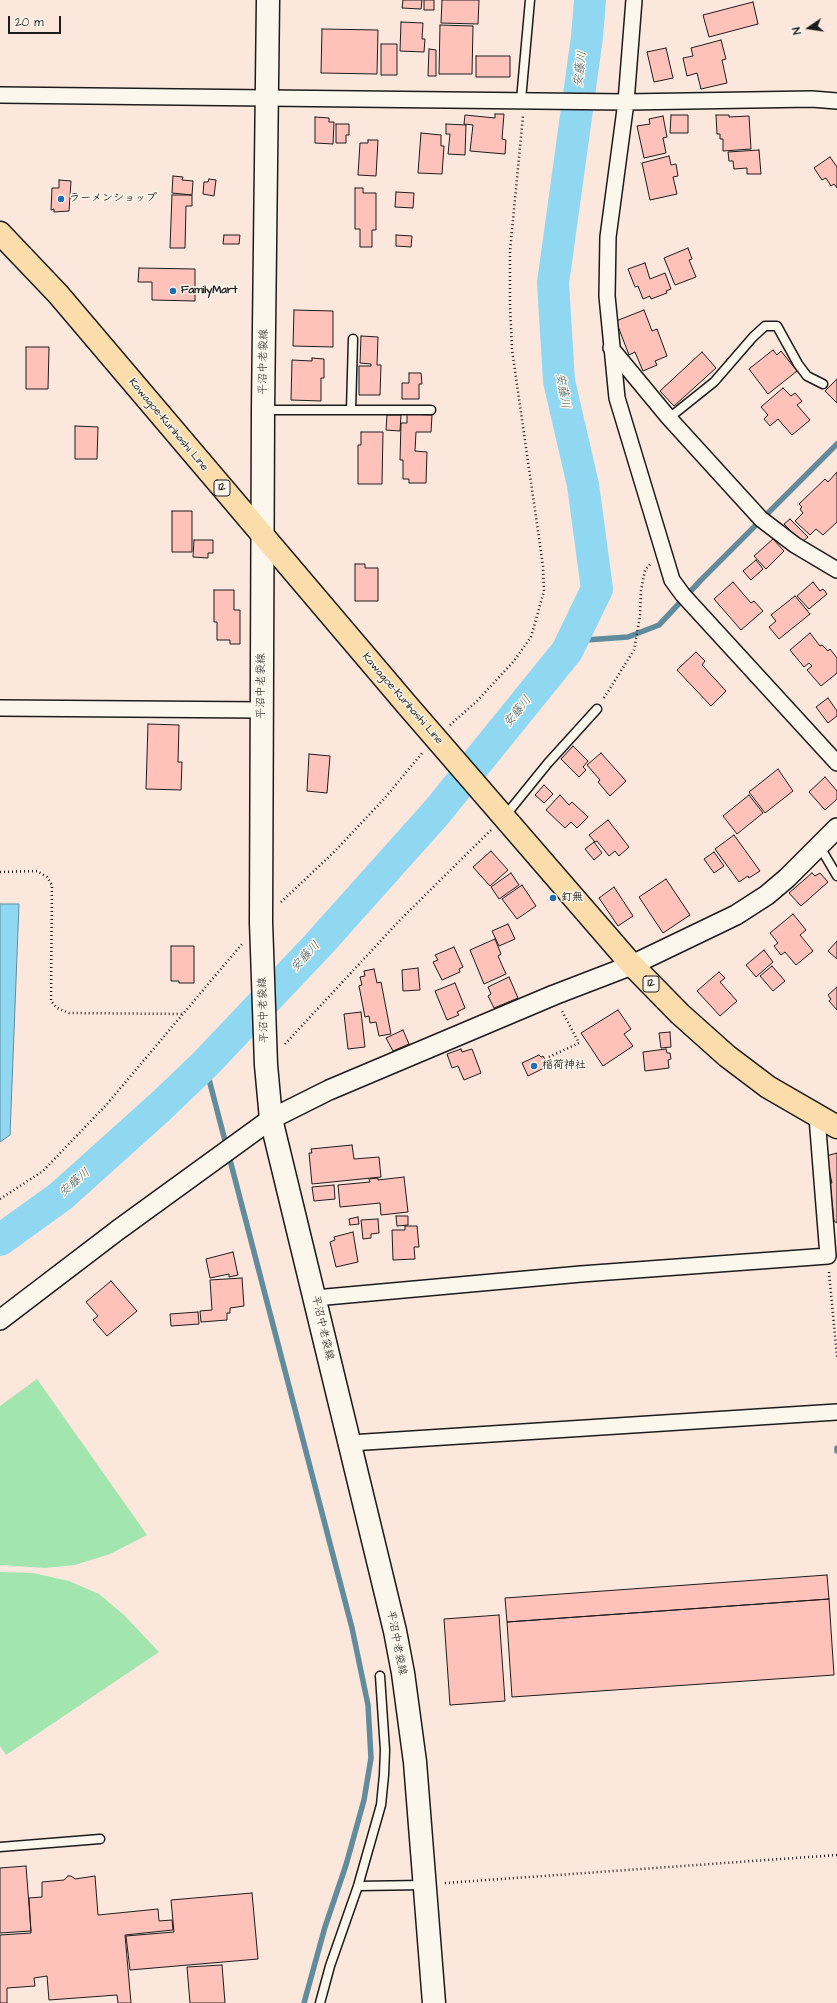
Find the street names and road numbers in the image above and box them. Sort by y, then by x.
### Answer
street label: 平沼中老袋線 [257,329,271,395]
street label: Kawagoe-Kurihashi Line [125,376,211,474]
road number: 12 [214,480,230,496]
street label: Kawagoe-Kurihashi Line [359,651,445,747]
street label: 平沼中老袋線 [255,653,269,719]
road number: 12 [643,976,659,992]
street label: 平沼中老袋線 [256,977,272,1043]
street label: 平沼中老袋線 [308,1294,336,1362]
street label: 平沼中老袋線 [383,1609,409,1677]

